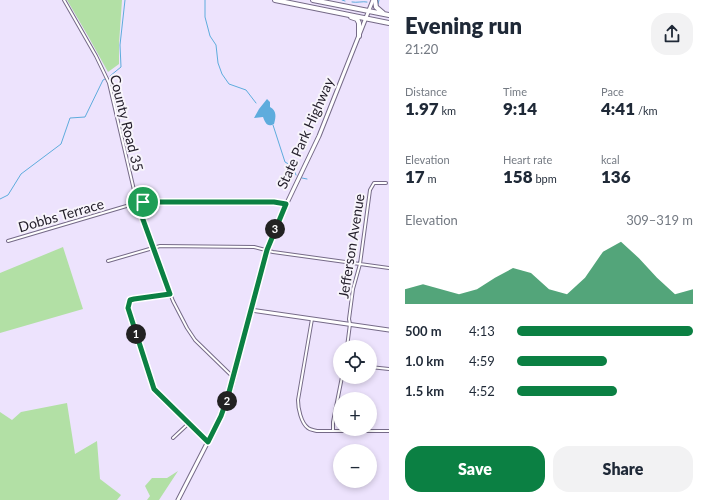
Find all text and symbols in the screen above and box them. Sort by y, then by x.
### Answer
text: Evening run [405,12,522,39]
button: share [651,13,693,55]
text: 21:20 [405,41,438,57]
street label: County Road 35 [107,73,147,173]
street label: State Park Highway [273,74,337,191]
text: Distance [405,85,447,98]
text: Time [503,85,527,98]
text: Pace [601,85,624,98]
text: 1.97 [405,98,439,119]
text: 9:14 [503,98,537,119]
text: 4:41 [601,98,635,119]
text: km [439,104,456,117]
text: /km [635,104,658,117]
text: Elevation [405,153,450,166]
text: Heart rate [503,153,552,166]
text: kcal [601,153,620,166]
text: 17 [405,166,425,187]
text: 158 [503,166,533,187]
text: 136 [601,166,631,187]
text: m [425,172,437,185]
text: bpm [533,172,557,185]
pin [126,185,160,219]
icon: arrive [132,191,154,213]
street label: Jefferson Avenue [334,192,368,300]
street label: Dobbs Terrace [16,195,106,235]
text: Elevation [405,212,458,228]
text: 309–319 m [626,212,693,228]
pin: 3 [265,219,285,239]
text: 3 [272,222,278,235]
text: 500 m [405,323,442,339]
text: 4:13 [469,323,495,339]
pin: 1 [126,324,146,344]
text: 1 [133,327,139,340]
map controls [333,340,377,488]
button: locate [333,340,377,384]
text: 1.0 km [405,353,444,369]
text: 4:59 [469,353,495,369]
text: 1.5 km [405,383,444,399]
text: 4:52 [469,383,495,399]
pin: 2 [217,391,237,411]
button: + [333,392,377,436]
text: 2 [224,394,230,407]
button: − [333,444,377,488]
button: Save [405,446,545,492]
button: Share [553,446,693,492]

